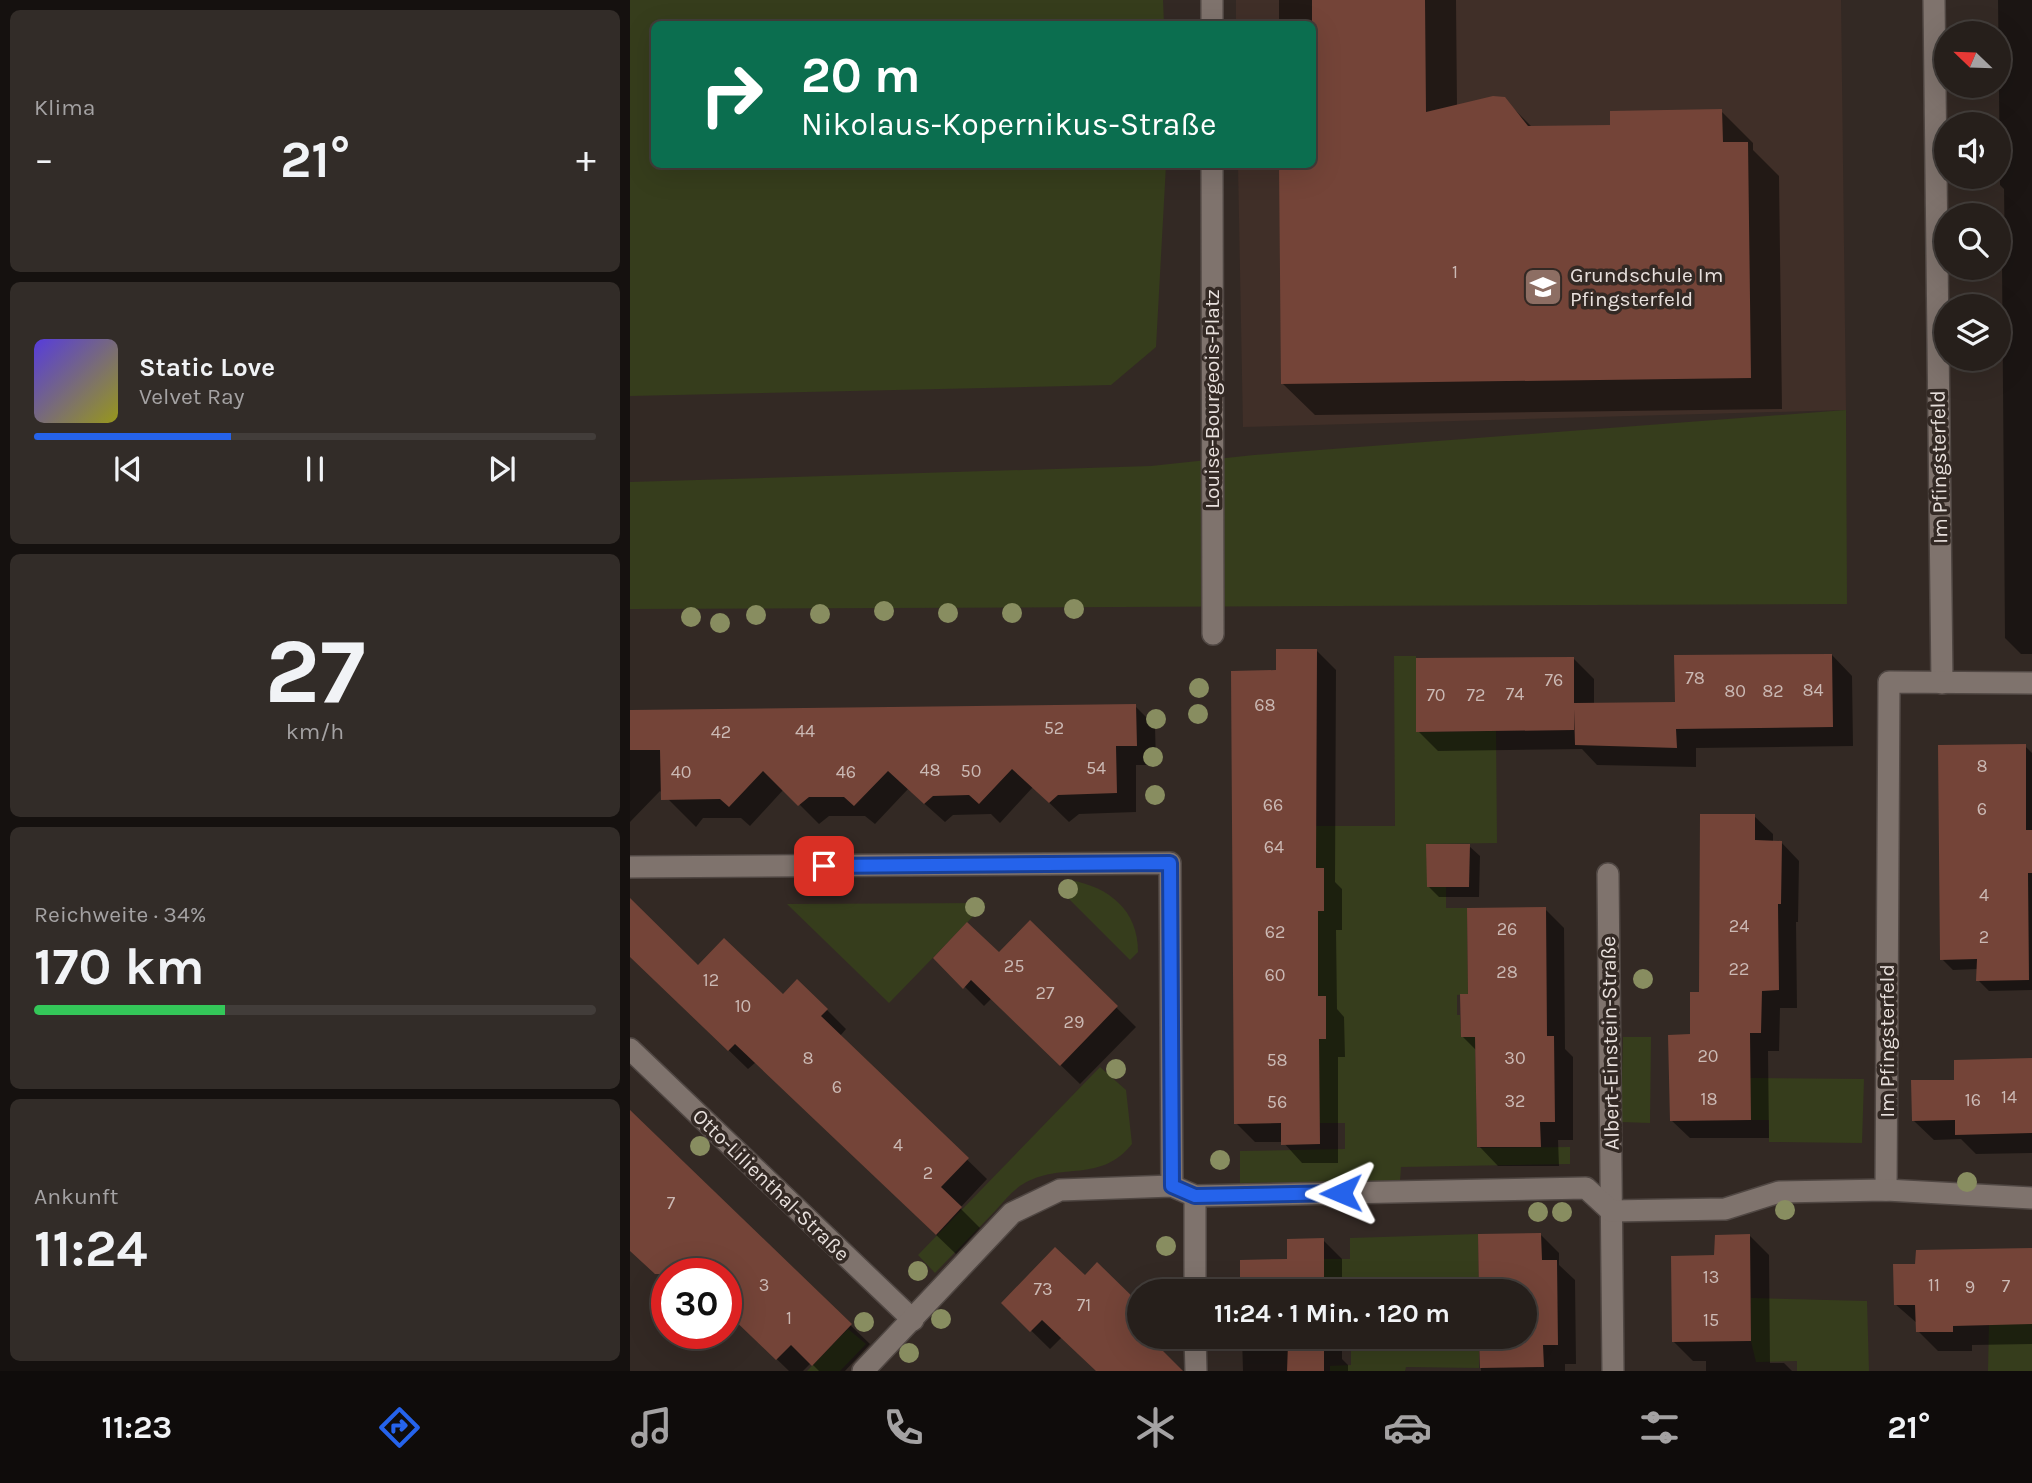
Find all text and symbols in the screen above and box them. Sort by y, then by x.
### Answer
north arrow [1934,21,2011,98]
map controls [1934,21,2011,371]
text: 20 m [801,47,921,104]
icon: right [686,49,777,140]
text: Klima [34,94,95,121]
text: Nikolaus-Kopernikus-Straße [801,106,1216,143]
button: sound [1934,112,2011,189]
text: 21° [280,129,350,190]
text: − [34,137,54,182]
text: + [576,137,596,182]
button: search [1934,203,2011,280]
house number: 1 [1452,261,1458,283]
place label: Grundschule Im Pfingsterfeld [1570,263,1723,311]
school or university icon: Grundschule Im Pfingsterfeld [1522,266,1564,308]
street label: Louise-Bourgeois-Platz [1200,289,1224,509]
button: layers [1934,294,2011,371]
text: Static Love [139,352,275,383]
text: Velvet Ray [139,383,244,410]
street label: Im Pfingsterfeld [1926,390,1952,544]
icon: previous [109,450,147,488]
icon: pause [296,450,334,488]
icon: next [483,450,521,488]
text: 27 [265,619,365,725]
house number: 78 [1685,667,1705,689]
house number: 76 [1545,669,1563,691]
house number: 84 [1802,679,1824,701]
house number: 80 [1724,680,1746,702]
house number: 82 [1762,680,1784,702]
house number: 74 [1506,683,1524,705]
house number: 70 [1426,684,1446,706]
house number: 72 [1467,684,1485,706]
house number: 68 [1254,694,1276,716]
house number: 52 [1044,717,1064,739]
text: km/h [286,718,344,745]
house number: 44 [795,720,815,742]
house number: 42 [711,721,731,743]
house number: 8 [1976,755,1988,777]
house number: 54 [1086,757,1106,779]
house number: 48 [919,759,941,781]
house number: 50 [961,760,981,782]
house number: 40 [671,761,691,783]
house number: 46 [836,761,856,783]
house number: 66 [1263,794,1283,816]
house number: 6 [1977,798,1987,820]
pin [794,836,854,896]
house number: 64 [1264,836,1284,858]
icon: arrive [805,847,843,885]
house number: 4 [1979,884,1989,906]
text: Reichweite · 34% [34,901,206,928]
house number: 24 [1729,915,1749,937]
house number: 26 [1497,918,1517,940]
house number: 62 [1265,921,1285,943]
house number: 2 [1979,926,1989,948]
text: 170 km [34,936,205,997]
street label: Albert-Einstein-Straße [1596,936,1624,1150]
house number: 25 [1004,955,1024,977]
house number: 22 [1729,958,1749,980]
house number: 28 [1496,961,1518,983]
house number: 60 [1265,964,1286,986]
street label: Im Pfingsterfeld [1875,964,1899,1118]
house number: 12 [703,969,719,991]
house number: 27 [1036,982,1055,1004]
house number: 10 [735,995,751,1017]
house number: 29 [1064,1011,1084,1033]
house number: 20 [1697,1045,1719,1067]
house number: 8 [802,1047,814,1069]
house number: 30 [1504,1047,1526,1069]
house number: 58 [1266,1049,1288,1071]
house number: 6 [832,1076,842,1098]
house number: 14 [2001,1086,2017,1108]
house number: 18 [1700,1088,1718,1110]
house number: 16 [1965,1089,1981,1111]
house number: 32 [1504,1090,1526,1112]
house number: 56 [1267,1091,1287,1113]
street label: Otto-Lilienthal-Straße [688,1104,854,1266]
house number: 4 [893,1134,903,1156]
position arrow [1304,1156,1378,1230]
house number: 2 [923,1162,933,1184]
text: Ankunft [34,1183,118,1210]
house number: 7 [667,1192,676,1214]
text: 11:24 [34,1218,148,1279]
speed limit sign: 30 [651,1258,742,1349]
house number: 13 [1703,1266,1719,1288]
house number: 3 [759,1274,769,1296]
house number: 11 [1928,1274,1940,1296]
house number: 7 [2002,1275,2011,1297]
house number: 9 [1965,1276,1975,1298]
house number: 73 [1033,1278,1053,1300]
house number: 71 [1077,1294,1091,1316]
text: 11:24 · 1 Min. · 120 m [1214,1298,1450,1329]
house number: 1 [786,1307,792,1329]
house number: 15 [1703,1309,1719,1331]
icon: directions [375,1403,424,1452]
icon: music [627,1403,676,1452]
icon: phone [879,1403,928,1452]
icon: climate [1131,1403,1180,1452]
icon: car [1383,1403,1432,1452]
icon: filters [1635,1403,1684,1452]
text: 11:23 [102,1409,172,1446]
text: 21° [1887,1409,1930,1446]

